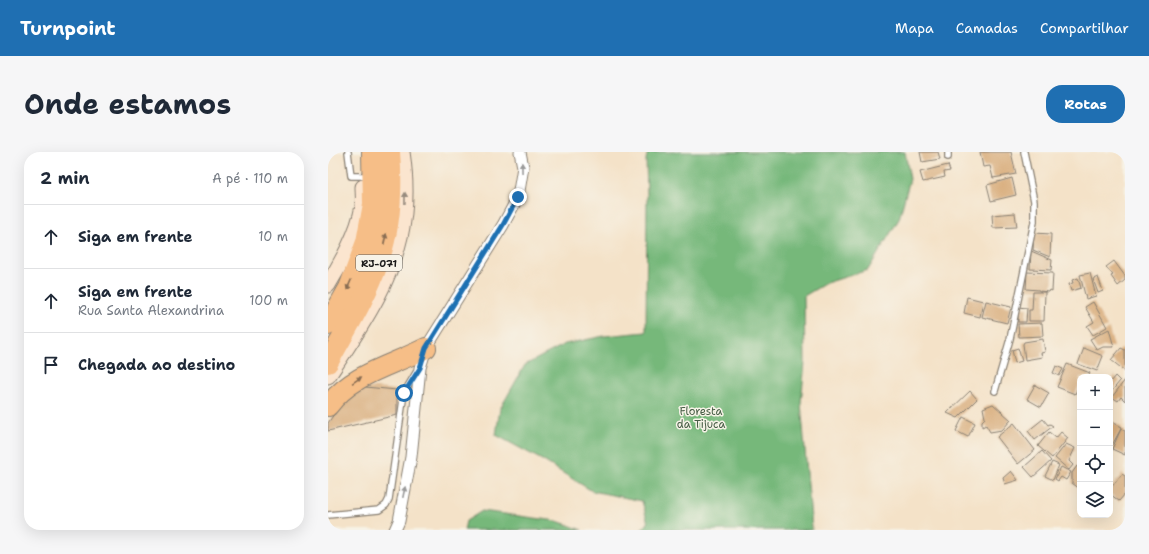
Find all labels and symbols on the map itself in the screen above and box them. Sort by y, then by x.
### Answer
one-way arrow [519,161,525,174]
route end [509,188,527,206]
one-way arrow [402,191,408,204]
one-way arrow [382,233,388,245]
road number: RJ-071 [356,255,402,271]
one-way arrow [346,280,352,292]
one-way arrow [351,376,362,384]
route start [395,384,413,402]
park label: Floresta da Tijuca [677,404,725,432]
one-way arrow [401,486,407,498]

